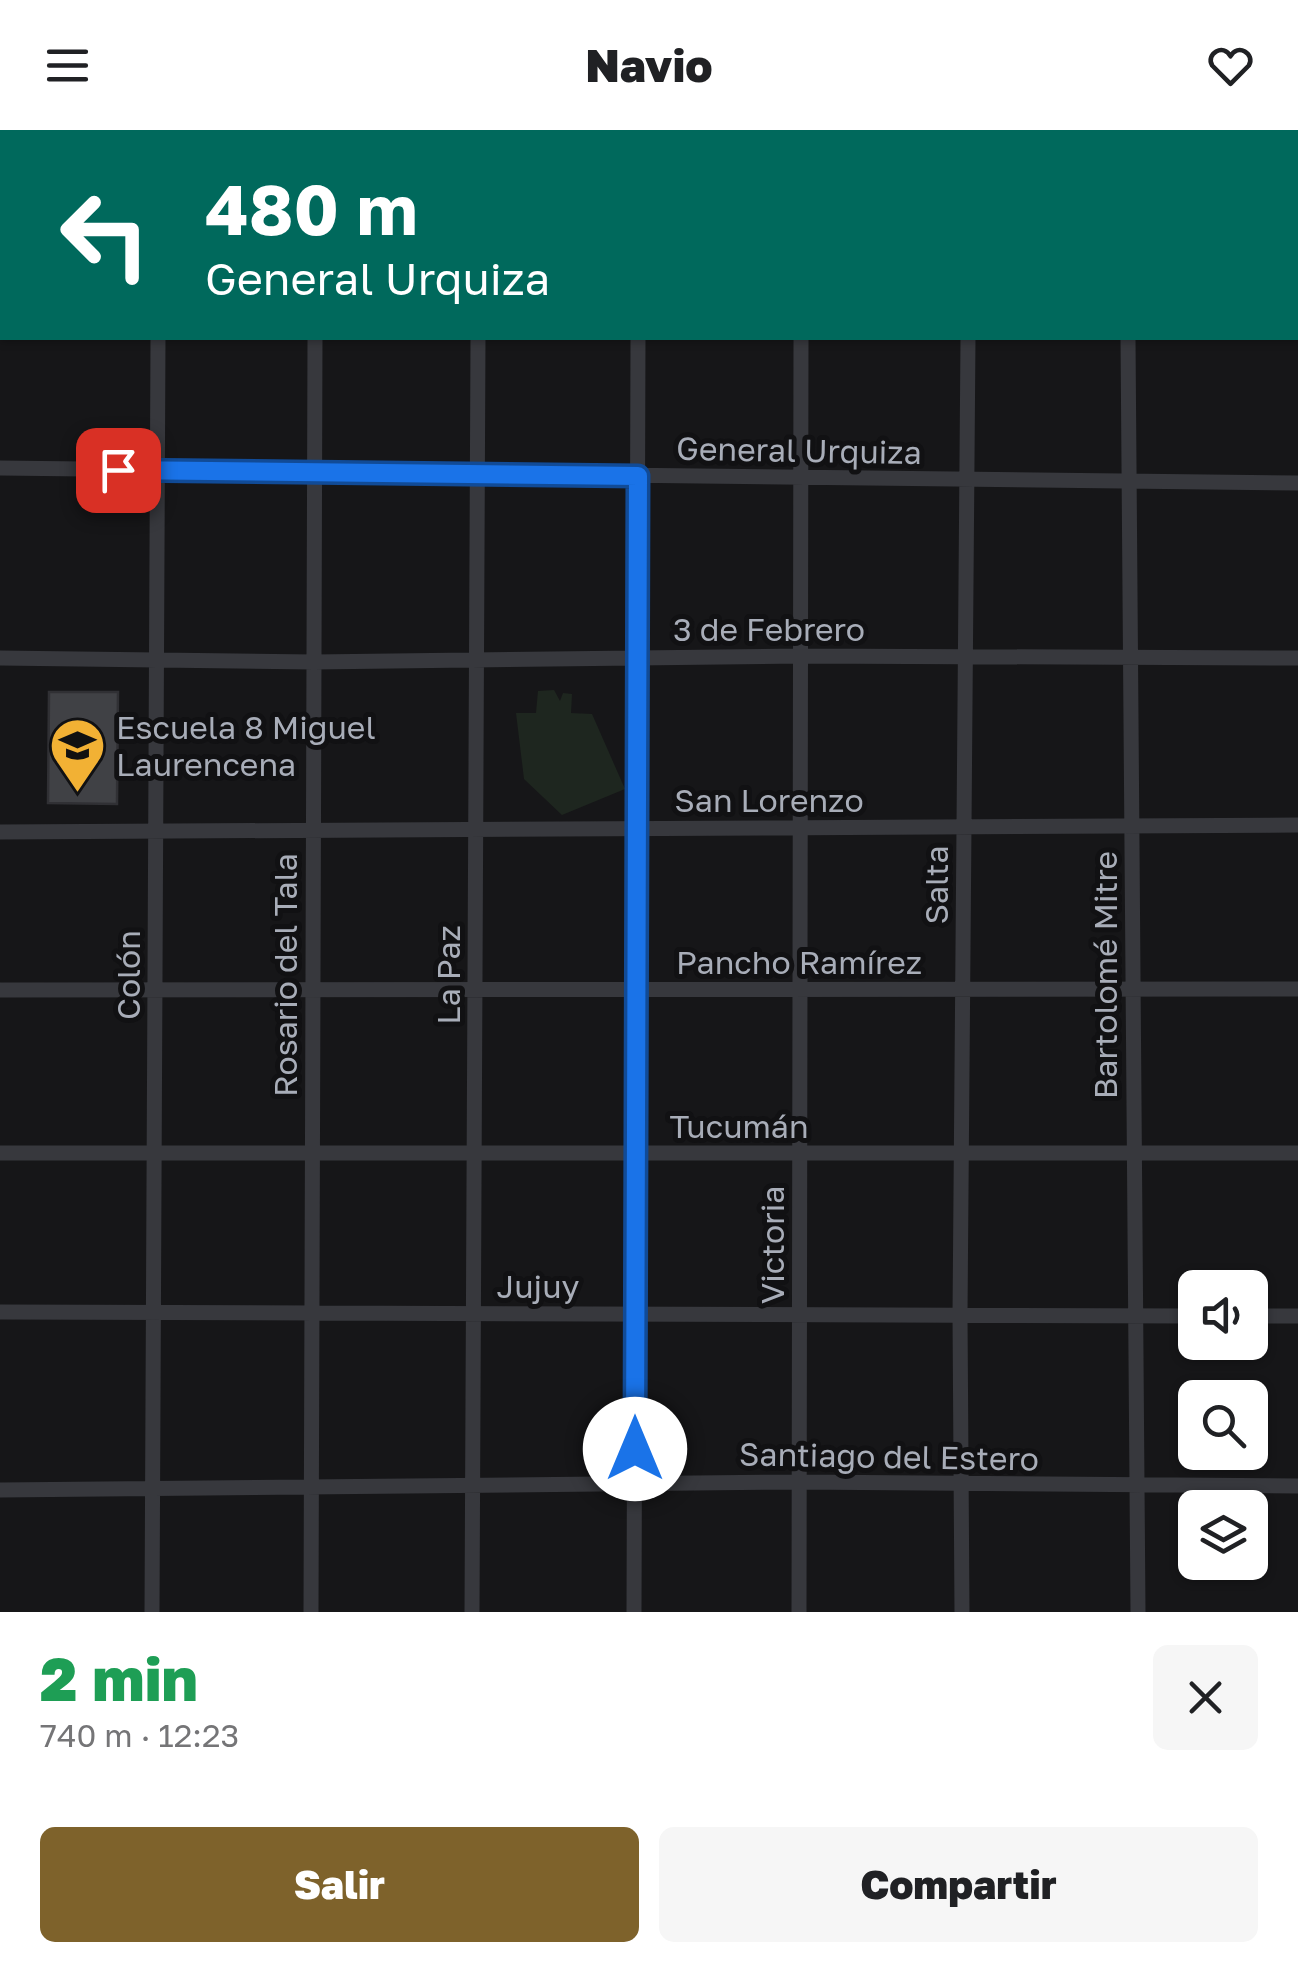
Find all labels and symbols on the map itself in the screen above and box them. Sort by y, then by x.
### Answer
pin [76,428,161,513]
street label: General Urquiza [676,429,922,471]
street label: 3 de Febrero [673,610,865,648]
place label: Escuela 8 Miguel Laurencena [116,708,376,783]
school or university icon: Escuela 8 Miguel Laurencena [47,715,107,794]
street label: San Lorenzo [674,781,864,819]
street label: Salta [917,845,955,925]
street label: Bartolomé Mitre [1086,851,1124,1099]
street label: Rosario del Tala [266,853,304,1097]
street label: La Paz [429,925,467,1025]
street label: Colón [109,930,147,1020]
street label: Pancho Ramírez [676,943,922,981]
street label: Tucumán [669,1107,809,1145]
street label: Victoria [753,1186,791,1304]
street label: Jujuy [497,1267,580,1305]
position arrow [583,1397,687,1501]
street label: Santiago del Estero [739,1434,1039,1478]

